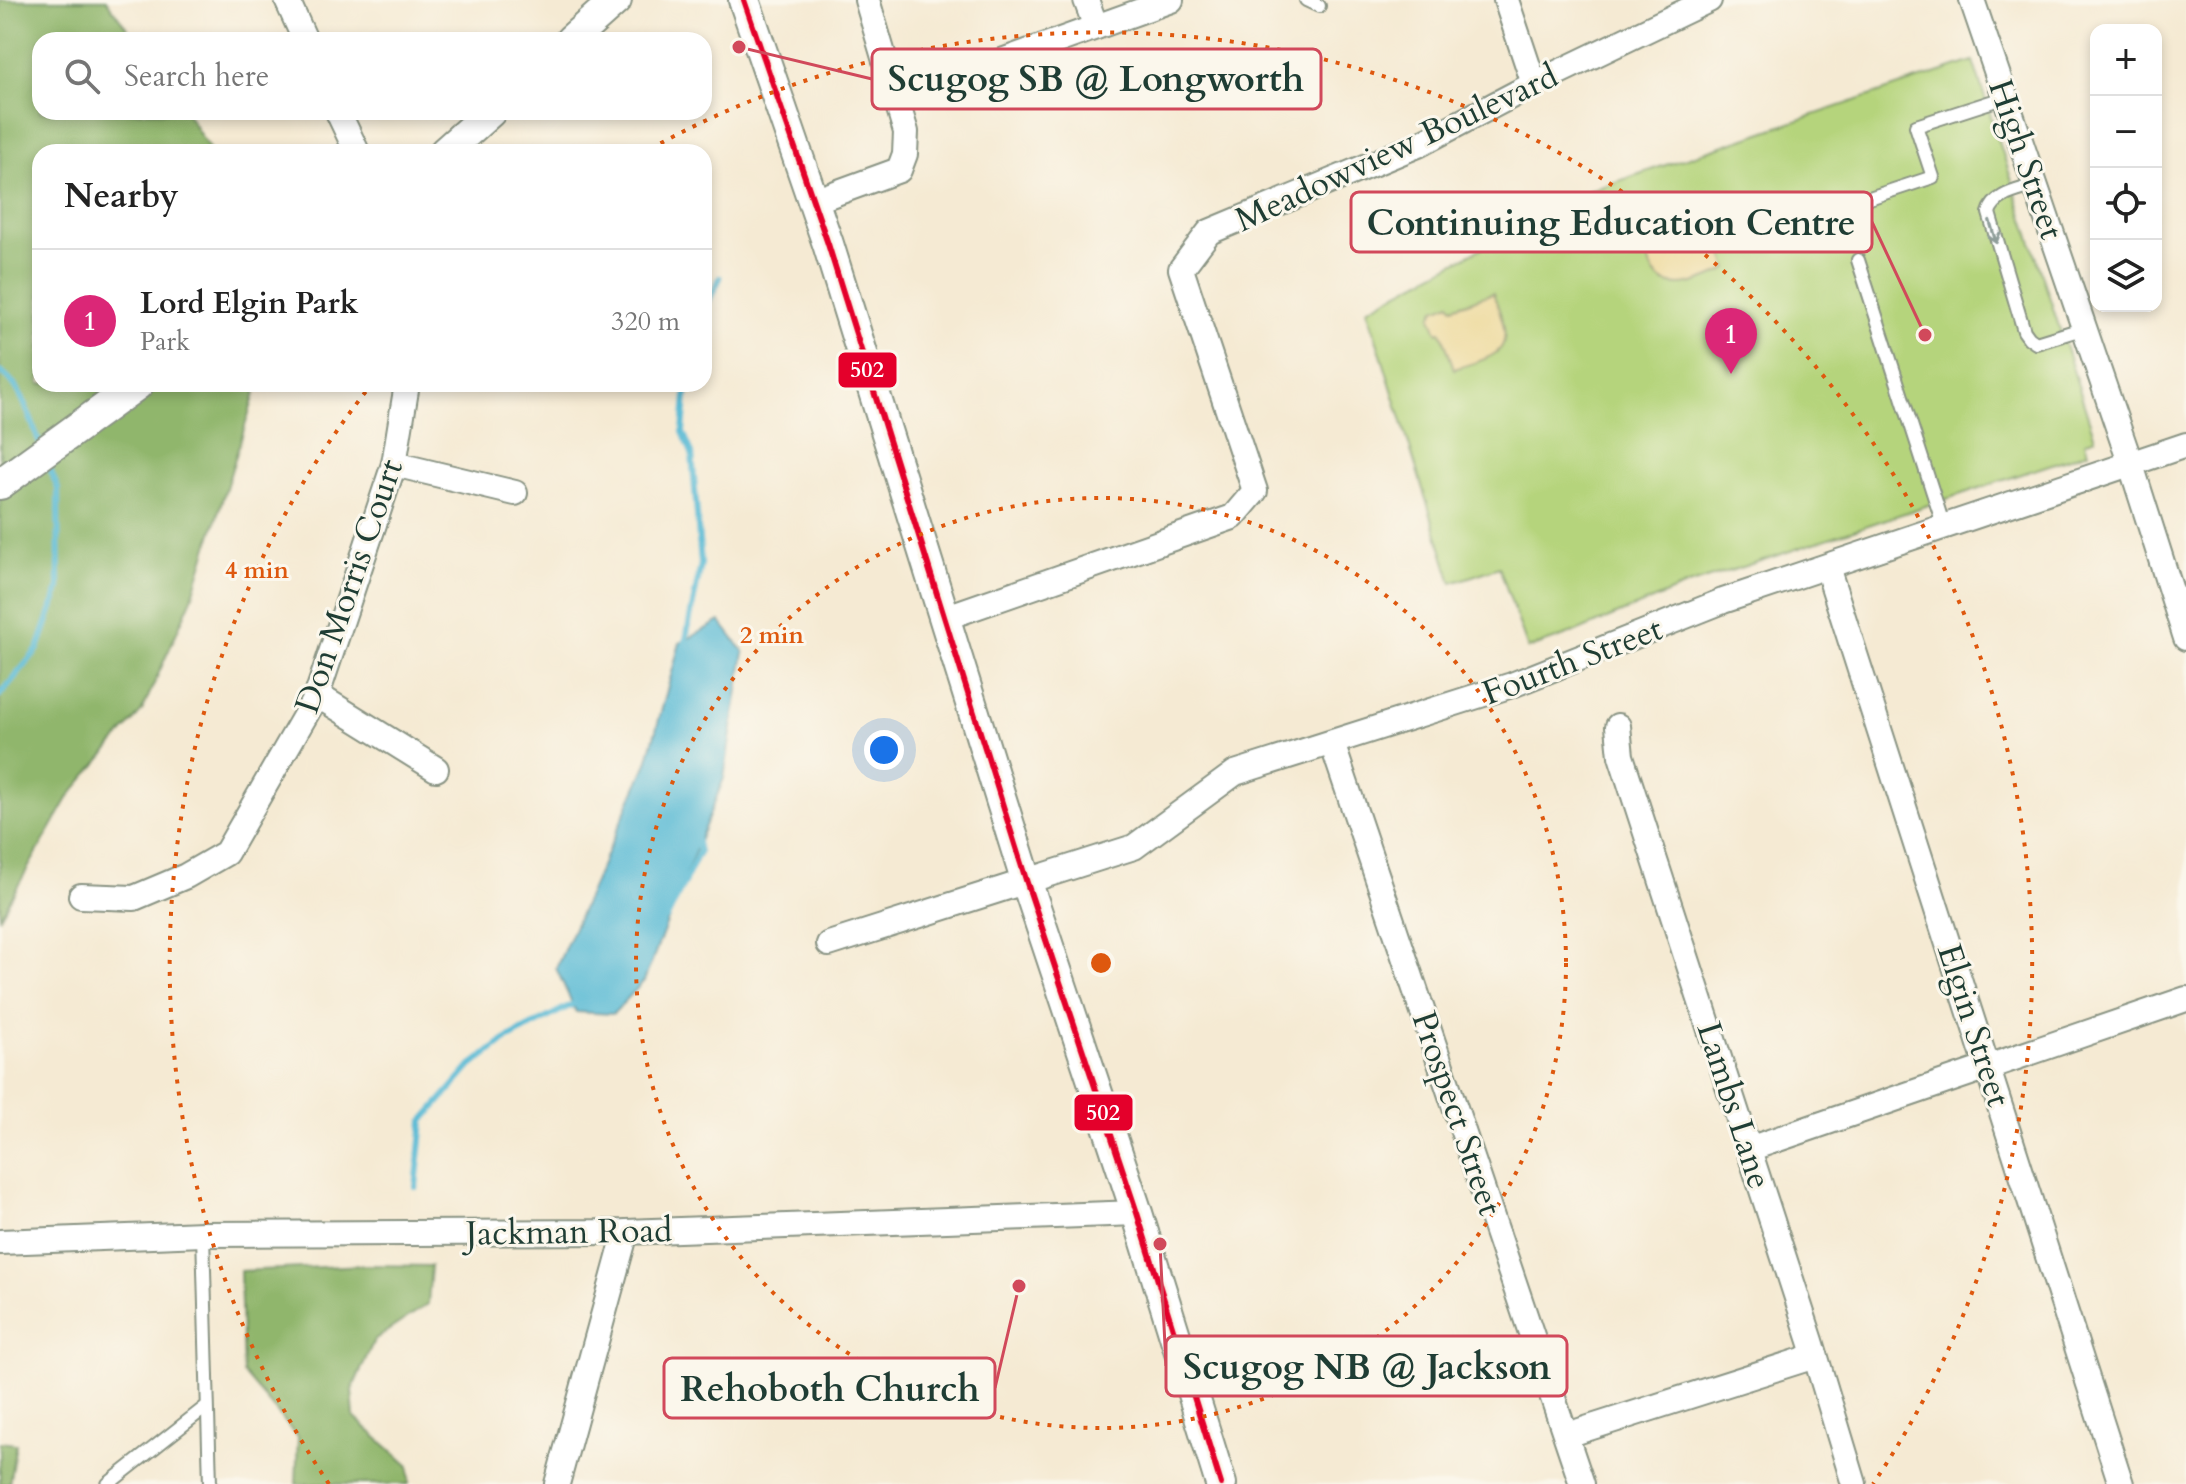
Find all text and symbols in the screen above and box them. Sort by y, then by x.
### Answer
map controls [2090,24,2162,312]
button: + [2090,24,2162,96]
search box [32,32,712,120]
callout: Scugog SB @ Longworth [872,49,1321,109]
street label: Meadowview Boulevard [1228,53,1565,243]
icon: search [60,54,104,98]
text: Scugog SB @ Longworth [888,55,1304,104]
text: Search here [124,56,269,97]
street label: High Street [1977,73,2075,246]
button: − [2090,96,2162,168]
button: locate [2090,168,2162,240]
text: Nearby [64,173,179,219]
callout: Continuing Education Centre [1351,192,1872,252]
text: Continuing Education Centre [1366,199,1856,248]
one-way arrow [1986,219,2001,245]
button: layers [2090,240,2162,312]
text: Lord Elgin Park [140,283,359,324]
text: 1 [83,304,97,339]
text: 320 m [611,304,680,339]
pin: 1 [1705,308,1757,374]
text: Park [140,324,190,359]
line badge: 502 [837,351,898,389]
text: 502 [850,355,884,385]
street label: Don Morris Court [284,453,414,720]
text: 4 min [225,554,290,587]
street label: Fourth Street [1476,605,1669,716]
text: 2 min [740,619,805,652]
your location [864,730,904,770]
street label: Elgin Street [1926,938,2022,1113]
centre of rings [1087,949,1115,977]
street label: Prospect Street [1401,1005,1514,1222]
street label: Lambs Lane [1685,1016,1783,1195]
line badge: 502 [1073,1093,1134,1132]
text: 502 [1086,1098,1120,1128]
street label: Jackman Road [460,1207,673,1257]
callout: Scugog NB @ Jackson [1166,1336,1567,1396]
text: Scugog NB @ Jackson [1183,1343,1551,1392]
callout: Rehoboth Church [664,1358,995,1418]
text: Rehoboth Church [680,1365,980,1414]

